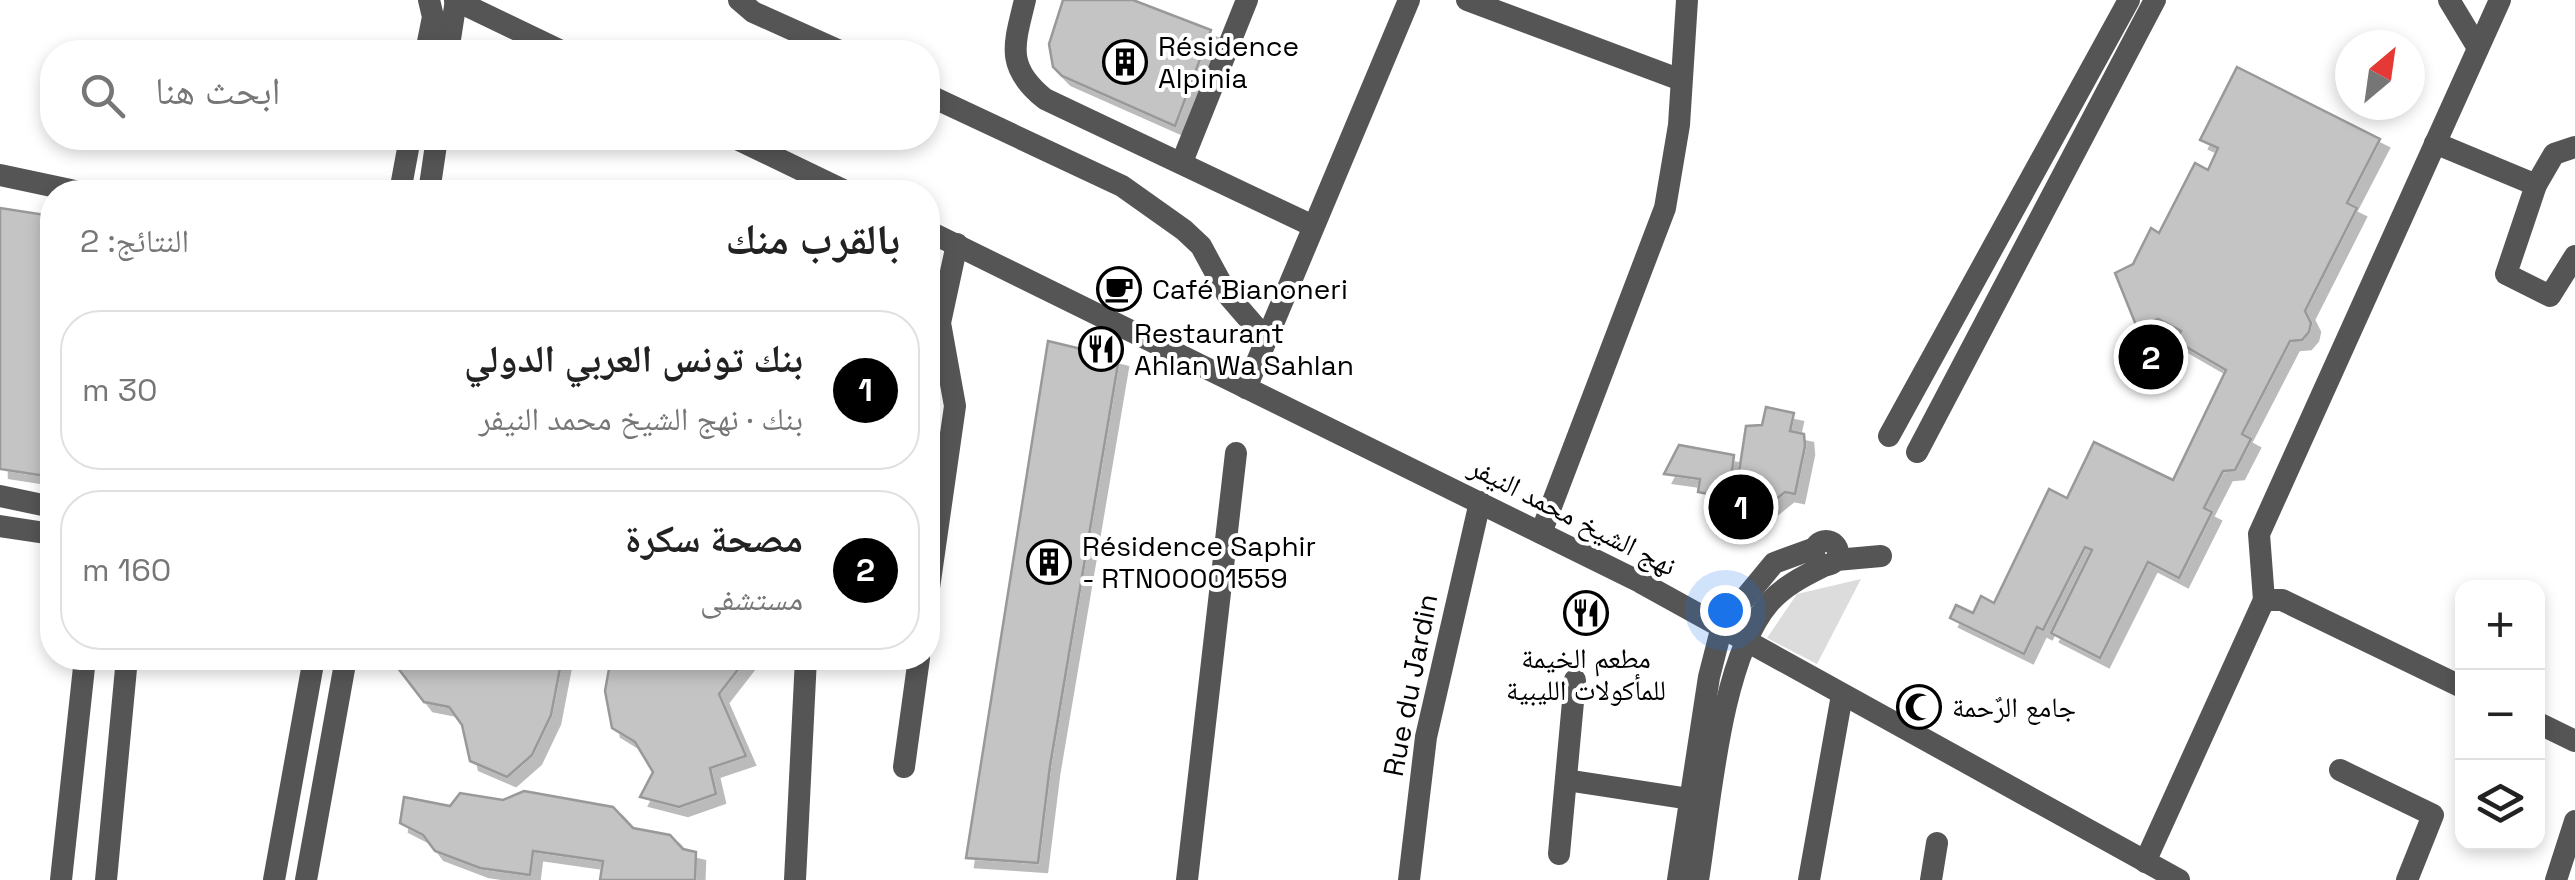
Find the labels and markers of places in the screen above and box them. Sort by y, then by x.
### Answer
place label: Résidence Alpinia [1158,28,1299,96]
building icon: Résidence Alpinia [1102,39,1148,85]
cafe icon: Café Bianoneri [1096,266,1142,312]
place label: Café Bianoneri [1152,271,1348,307]
place label: Restaurant Ahlan Wa Sahlan [1134,315,1354,383]
pin: 2 [2118,320,2184,394]
restaurant icon: Restaurant Ahlan Wa Sahlan [1078,326,1124,372]
pin: 1 [1708,470,1774,544]
place label: Résidence Saphir - RTN00001559 [1082,528,1316,596]
building icon: Résidence Saphir - RTN00001559 [1026,539,1072,585]
restaurant icon: مطعم الخيمة للمأكولات الليبية [1563,590,1609,636]
place label: مطعم الخيمة للمأكولات الليبية [1506,640,1666,708]
mosque icon: جامع الرٌحمة [1896,684,1942,730]
place label: جامع الرٌحمة [1952,689,2076,725]

